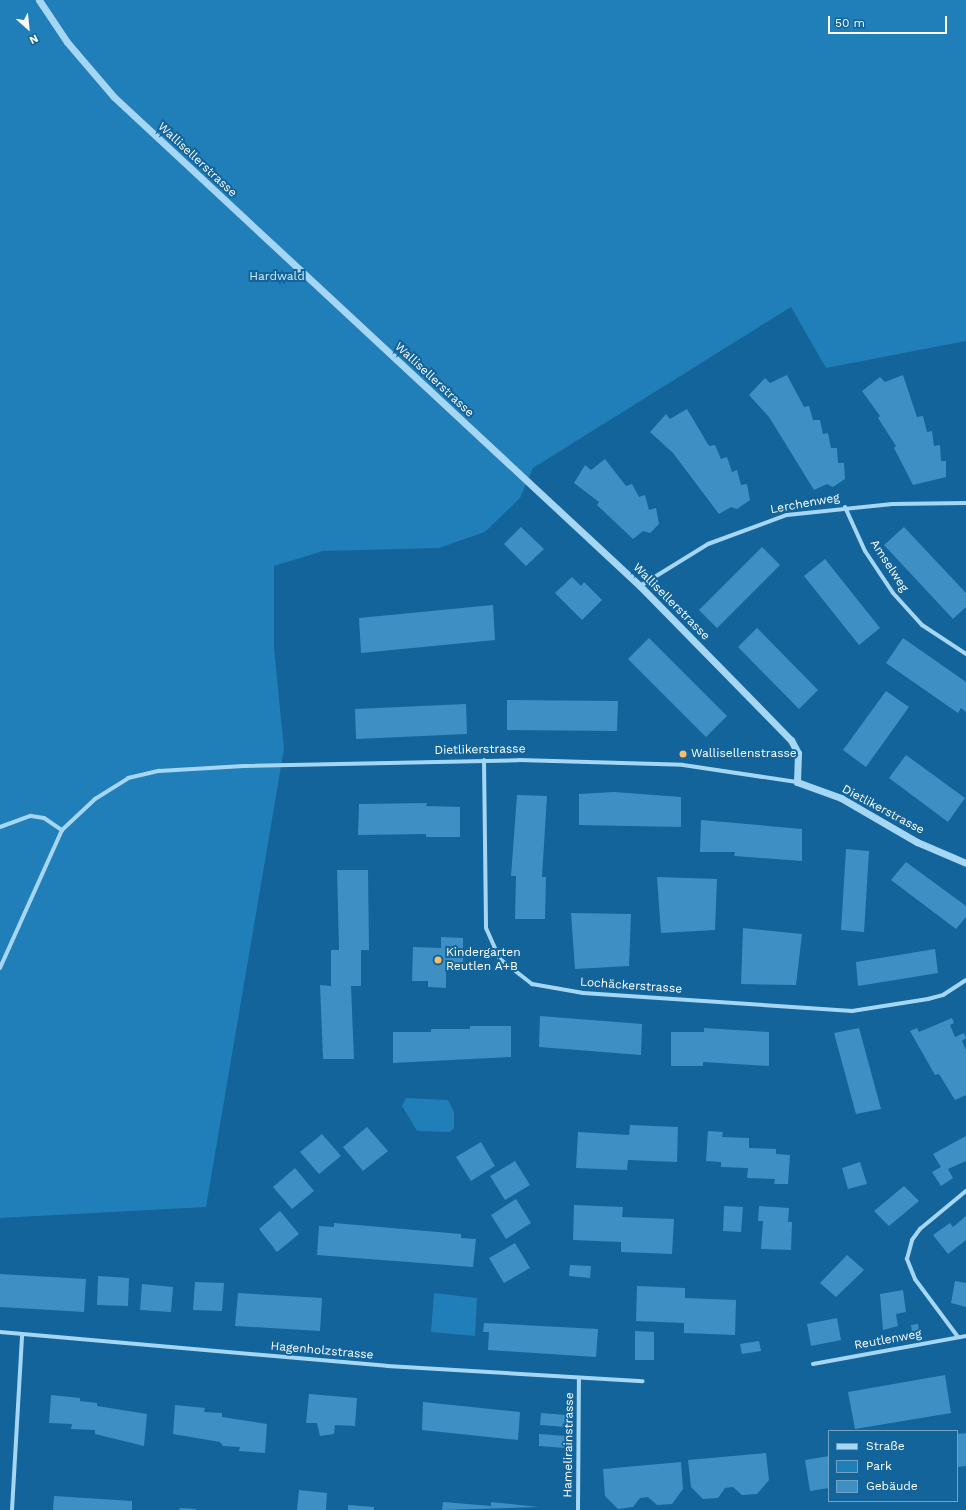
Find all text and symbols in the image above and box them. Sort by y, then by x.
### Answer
north arrow [8,8,48,48]
scale bar [830,8,949,34]
text: 50 m [835,16,865,30]
text: N [27,31,40,47]
street label: Wallisellerstrasse [154,120,240,200]
park label: Hardwald [249,270,305,284]
street label: Wallisellerstrasse [391,340,477,420]
street label: Lerchenweg [769,491,841,517]
street label: Amselweg [867,537,911,595]
street label: Wallisellerstrasse [629,560,713,644]
street label: Dietlikerstrasse [434,742,526,758]
place label: Wallisellenstrasse [691,747,797,761]
marker: Wallisellenstrasse [678,749,688,759]
street label: Dietlikerstrasse [839,782,927,838]
place label: Kindergarten Reutlen A+B [446,946,521,974]
marker: Kindergarten Reutlen A+B [433,955,443,965]
street label: Lochäckerstrasse [579,975,683,997]
street label: Reutlenweg [853,1327,923,1353]
street label: Hagenholzstrasse [270,1339,374,1363]
street label: Hamelirainstrasse [561,1392,577,1498]
legend [828,1430,958,1502]
text: Straße [866,1439,905,1453]
text: Park [866,1459,892,1473]
text: Gebäude [866,1479,918,1493]

